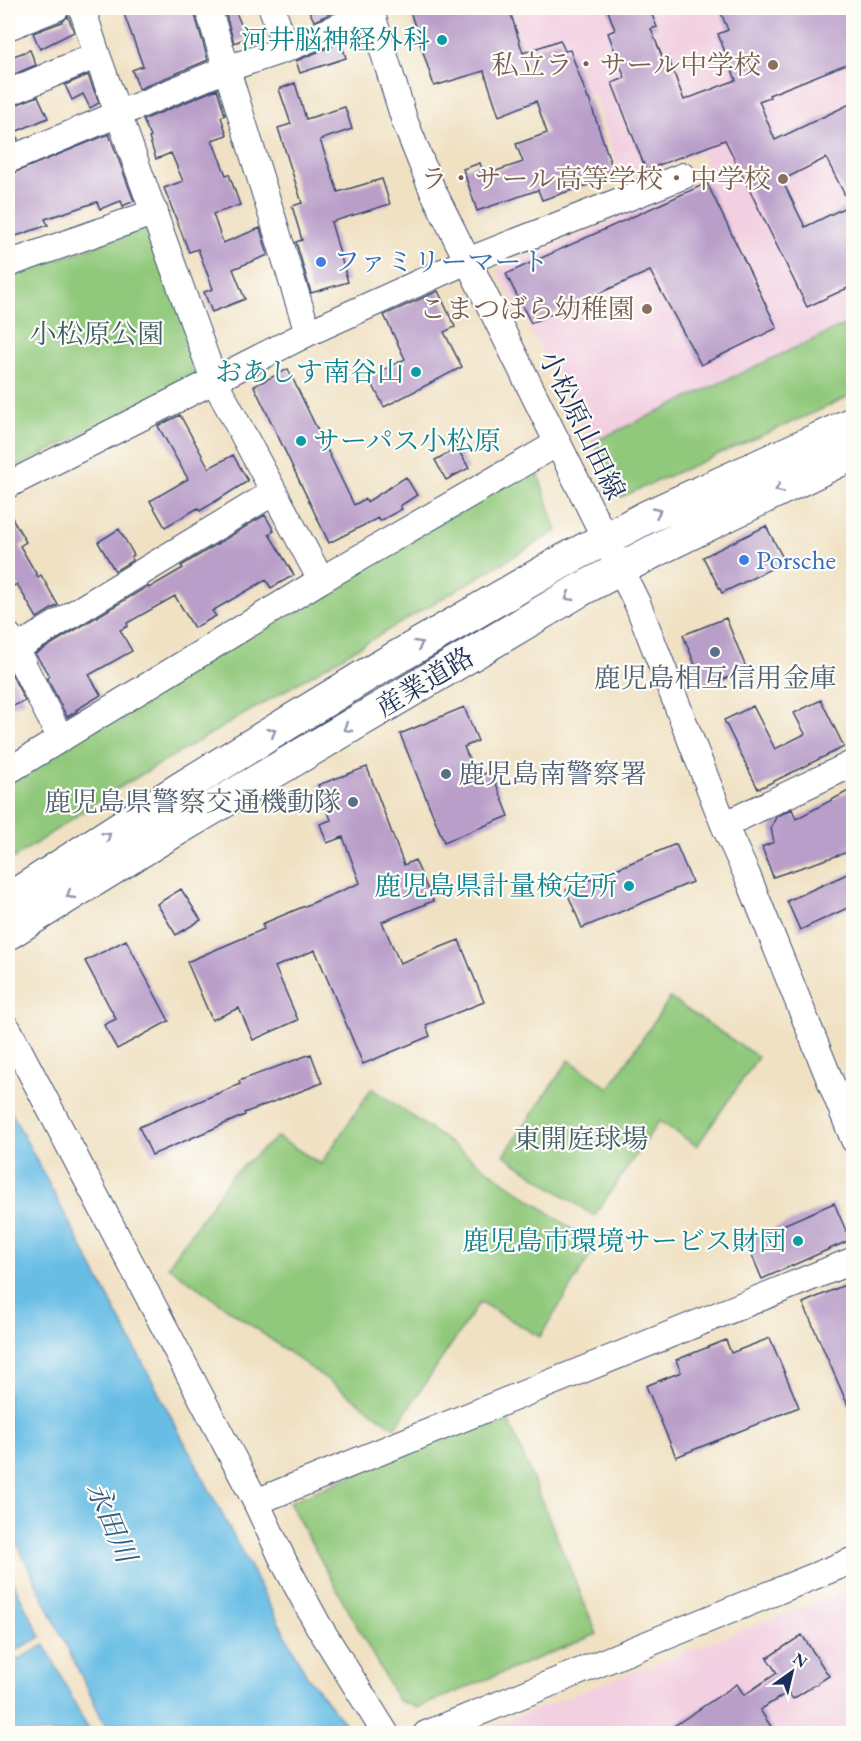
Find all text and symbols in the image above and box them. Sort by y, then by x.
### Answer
place label: 河井脳神経外科 [241,22,430,57]
marker: 河井脳神経外科 [435,33,449,47]
place label: 私立ラ・サール中学校 [492,47,761,82]
marker: 私立ラ・サール中学校 [766,58,780,72]
place label: ラ・サール高等学校・中学校 [421,161,771,196]
marker: ラ・サール高等学校・中学校 [776,172,790,186]
place label: ファミリーマート [333,244,548,279]
marker: ファミリーマート [314,255,328,269]
place label: こまつばら幼稚園 [419,291,635,326]
marker: こまつばら幼稚園 [640,302,654,316]
park label: 小松原公園 [30,316,165,351]
street label: 小松原山田線 [531,344,634,505]
place label: おあしす南谷山 [215,354,404,389]
marker: おあしす南谷山 [409,365,423,379]
place label: サーパス小松原 [313,423,501,458]
marker: サーパス小松原 [294,434,308,448]
one-way arrow [774,482,785,494]
one-way arrow [651,508,662,520]
place label: Porsche [756,542,836,577]
marker: Porsche [737,553,751,567]
one-way arrow [565,589,575,601]
street label: 産業道路 [369,639,480,724]
one-way arrow [413,640,423,652]
marker: 鹿児島相互信用金庫 [708,645,722,659]
place label: 鹿児島相互信用金庫 [594,660,837,695]
one-way arrow [343,721,353,733]
one-way arrow [266,728,276,740]
place label: 鹿児島南警察署 [458,756,647,791]
marker: 鹿児島南警察署 [439,767,453,781]
place label: 鹿児島県警察交通機動隊 [44,784,341,819]
marker: 鹿児島県警察交通機動隊 [346,795,360,809]
one-way arrow [101,832,111,844]
place label: 鹿児島県計量検定所 [374,868,617,903]
marker: 鹿児島県計量検定所 [622,879,636,893]
one-way arrow [66,887,76,899]
park label: 東開庭球場 [514,1121,649,1156]
place label: 鹿児島市環境サービス財団 [462,1223,786,1258]
marker: 鹿児島市環境サービス財団 [791,1234,805,1248]
water label: 永田川 [79,1476,146,1570]
north arrow [762,1642,822,1702]
text: N [789,1648,811,1672]

